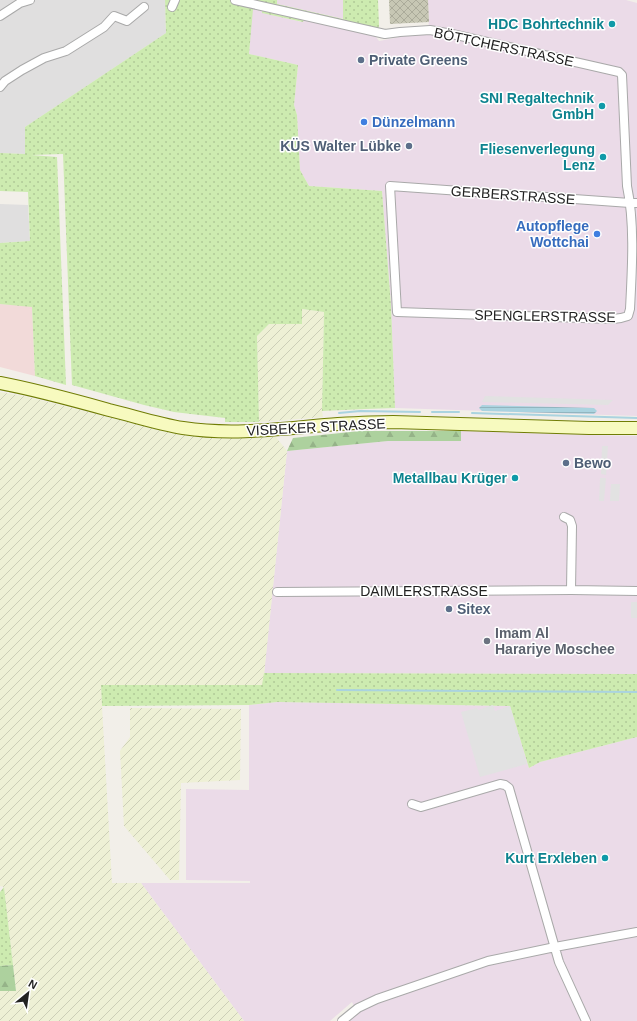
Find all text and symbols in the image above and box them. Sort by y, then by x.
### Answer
place label: HDC Bohrtechnik [488,16,604,32]
marker: HDC Bohrtechnik [607,19,617,29]
street label: BÖTTCHERSTRASSE [433,23,575,70]
place label: Private Greens [369,52,468,68]
marker: Private Greens [356,55,366,65]
place label: SNI Regaltechnik GmbH [480,90,594,122]
marker: SNI Regaltechnik GmbH [597,101,607,111]
place label: Dünzelmann [372,114,455,130]
marker: Dünzelmann [359,117,369,127]
place label: KÜS Walter Lübke [280,138,401,154]
marker: KÜS Walter Lübke [404,141,414,151]
place label: Fliesenverlegung Lenz [480,141,595,173]
marker: Fliesenverlegung Lenz [598,152,608,162]
street label: GERBERSTRASSE [450,183,576,207]
place label: Autopflege Wottchai [516,218,589,250]
marker: Autopflege Wottchai [592,229,602,239]
street label: SPENGLERSTRASSE [474,307,616,325]
street label: VISBEKER STRASSE [246,415,386,439]
place label: Bewo [574,455,611,471]
marker: Bewo [561,458,571,468]
place label: Metallbau Krüger [393,470,508,486]
marker: Metallbau Krüger [510,473,520,483]
street label: DAIMLERSTRASSE [360,583,488,599]
place label: Sitex [457,601,491,617]
marker: Sitex [444,604,454,614]
place label: Imam Al Harariye Moschee [495,625,615,657]
marker: Imam Al Harariye Moschee [482,636,492,646]
place label: Kurt Erxleben [505,850,597,866]
marker: Kurt Erxleben [600,853,610,863]
north arrow [8,973,48,1013]
text: N [26,977,39,991]

